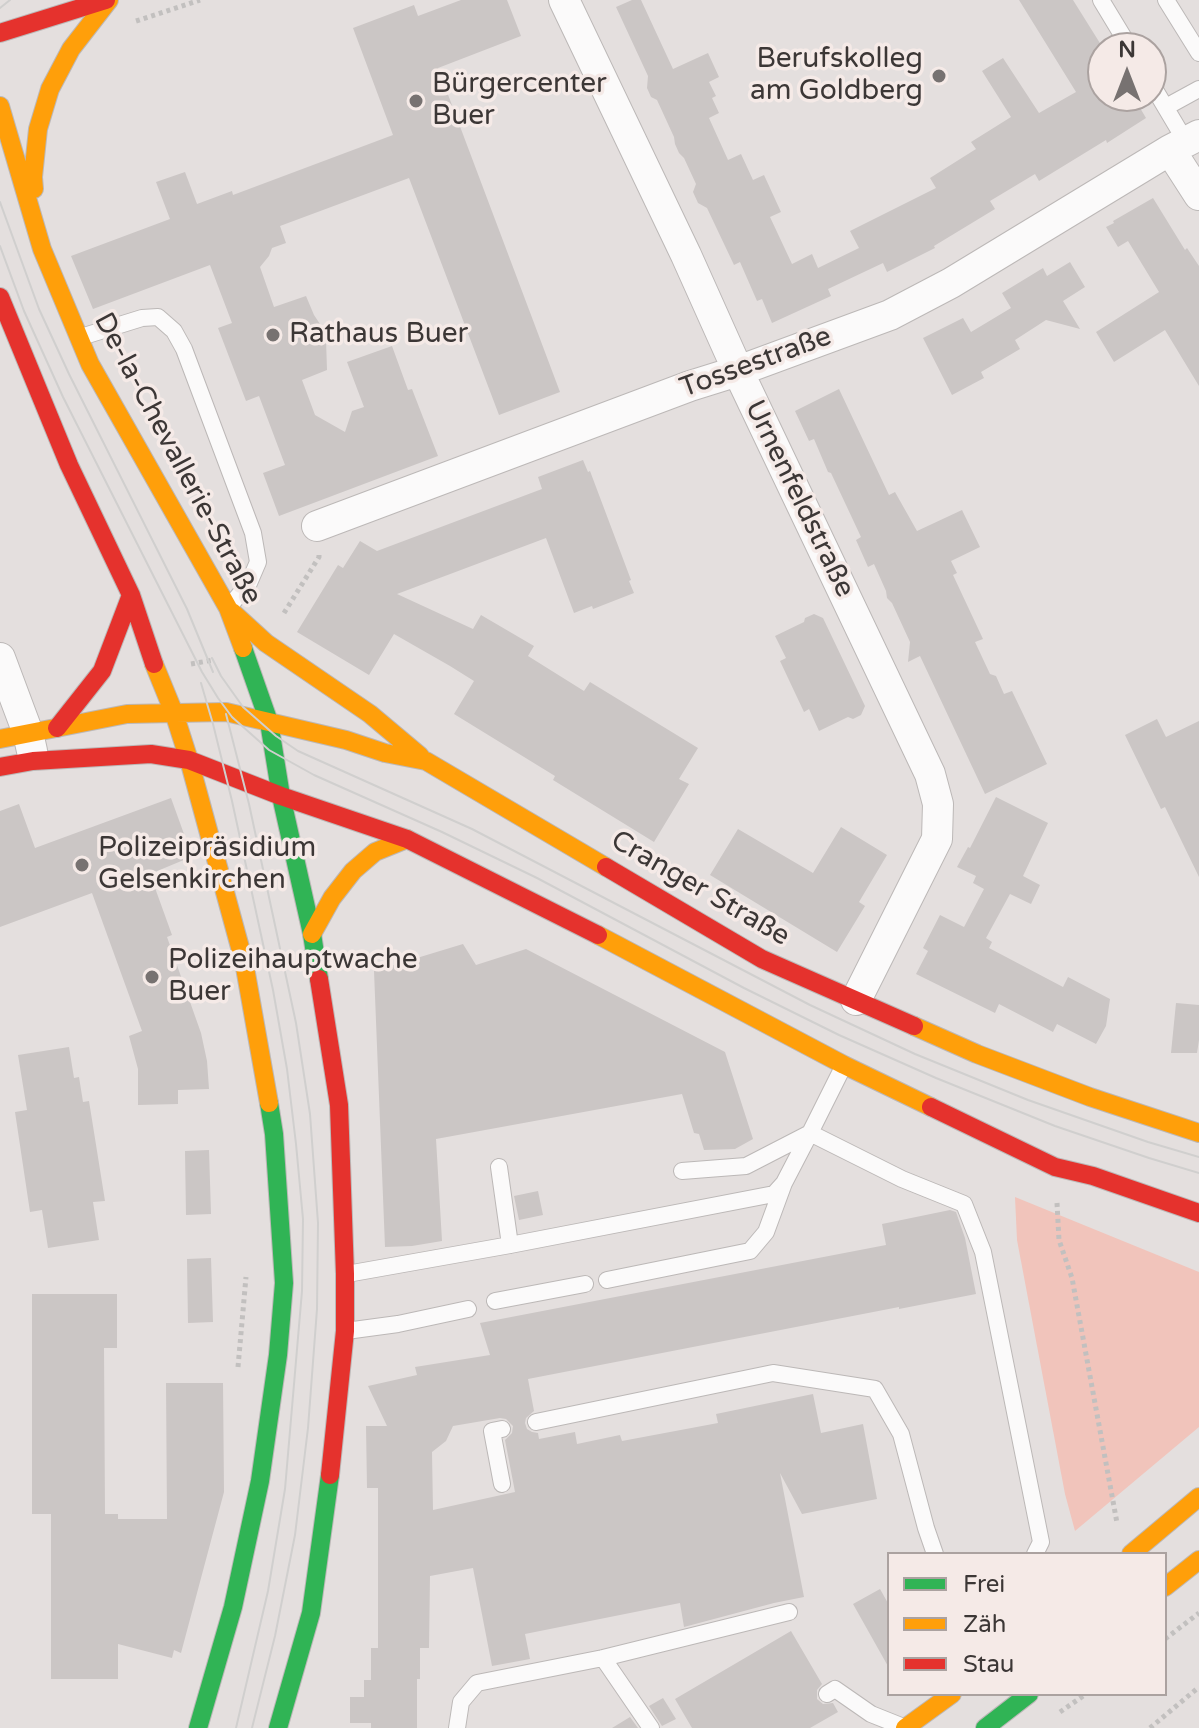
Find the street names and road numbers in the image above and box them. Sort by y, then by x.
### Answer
street label: De-la-Chevallerie-Straße [86,307,268,611]
street label: Tossestraße [676,320,836,406]
street label: Urnenfeldstraße [737,395,861,603]
street label: Cranger Straße [605,824,795,954]

